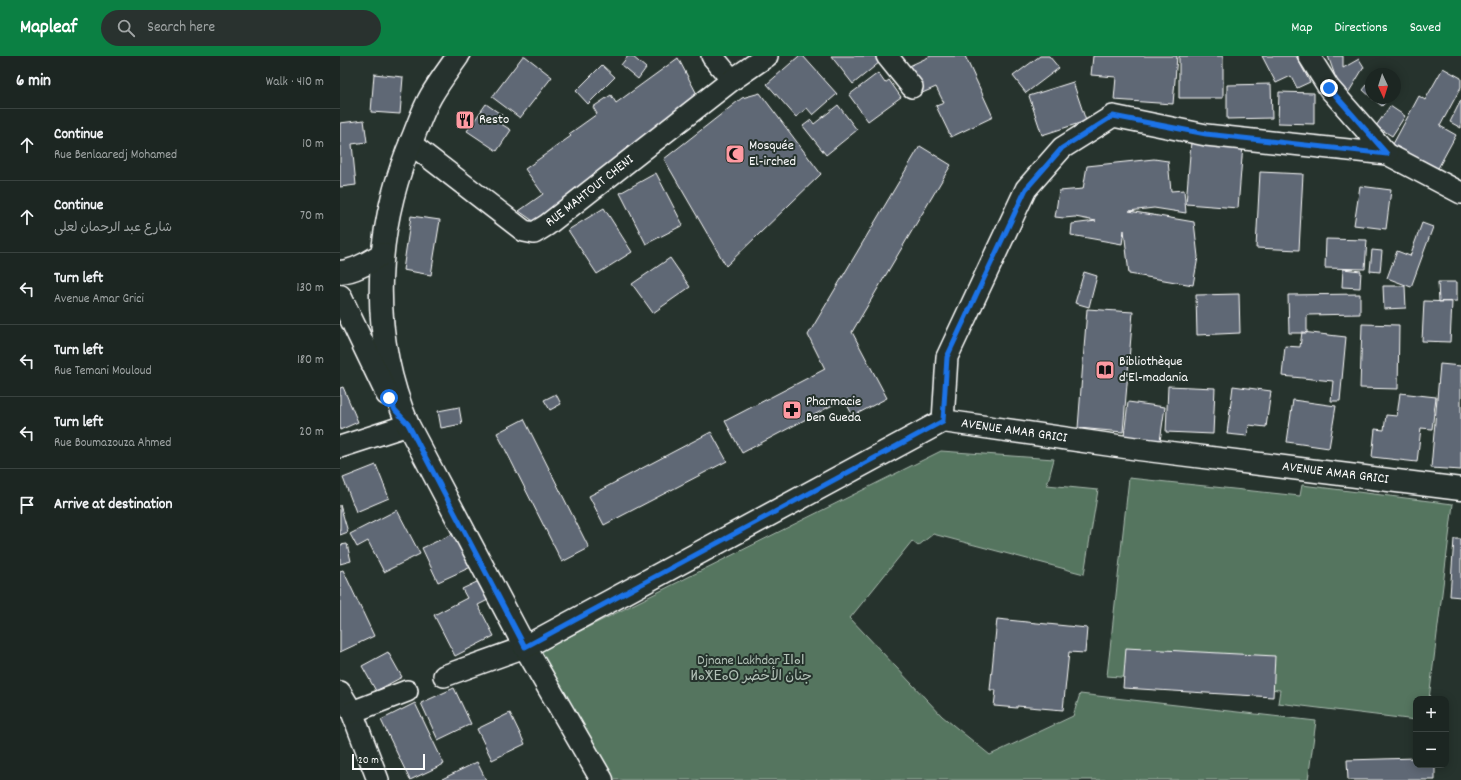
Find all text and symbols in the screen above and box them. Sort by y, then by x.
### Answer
search box [101,10,381,46]
text: Mapleaf [20,15,77,42]
icon: search [115,17,137,39]
text: Search here [147,17,215,39]
text: Map [1291,18,1313,38]
text: Directions [1335,18,1388,38]
text: Saved [1410,18,1441,38]
north arrow [1365,68,1401,104]
text: 6 min [16,70,51,94]
text: Walk · 410 m [266,73,324,92]
route end [1320,79,1338,97]
restaurant icon: Resto [454,109,476,131]
place label: Resto [479,110,509,130]
text: Continue [54,124,103,146]
icon: ahead [16,134,38,156]
text: 10 m [302,135,324,154]
place label: Mosquée El-irched [749,136,796,172]
mosque icon: Mosquée El-irched [724,143,746,165]
text: Rue Benlaaredj Mohamed [54,146,177,165]
street label: RUE MAHTOUT CHENI [542,150,639,232]
text: Continue [54,195,103,217]
icon: ahead [16,206,38,228]
text: 70 m [300,207,324,226]
text: شارع عبد الرحمان لعلى [54,219,172,238]
text: Turn left [54,268,103,290]
icon: left [16,278,38,300]
text: 130 m [296,279,324,298]
text: Avenue Amar Grici [54,290,144,309]
text: Turn left [54,340,103,362]
icon: left [16,350,38,372]
text: 180 m [297,351,324,370]
place label: Bibliothèque d'El-madania [1119,352,1188,388]
library icon: Bibliothèque d'El-madania [1094,359,1116,381]
text: Rue Temani Mouloud [54,362,152,381]
route start [380,389,398,407]
place label: Pharmacie Ben Gueda [806,392,861,428]
pharmacy icon: Pharmacie Ben Gueda [781,399,803,421]
text: Turn left [54,412,103,434]
street label: AVENUE AMAR GRICI [960,414,1069,449]
icon: left [16,422,38,444]
text: 20 m [299,423,324,442]
text: Rue Boumazouza Ahmed [54,434,171,453]
street label: AVENUE AMAR GRICI [1281,457,1390,490]
icon: arrive [16,494,38,516]
text: Arrive at destination [54,494,172,516]
park label: Djnane Lakhdar ⵊⵏⴰⵏ ⵍⴰⵅⴹⴰⵔ جنان الأخضر [690,651,812,687]
map controls [1413,696,1449,768]
button: + [1413,696,1449,732]
button: − [1413,732,1449,768]
scale bar [352,752,425,771]
text: 20 m [358,753,379,769]

